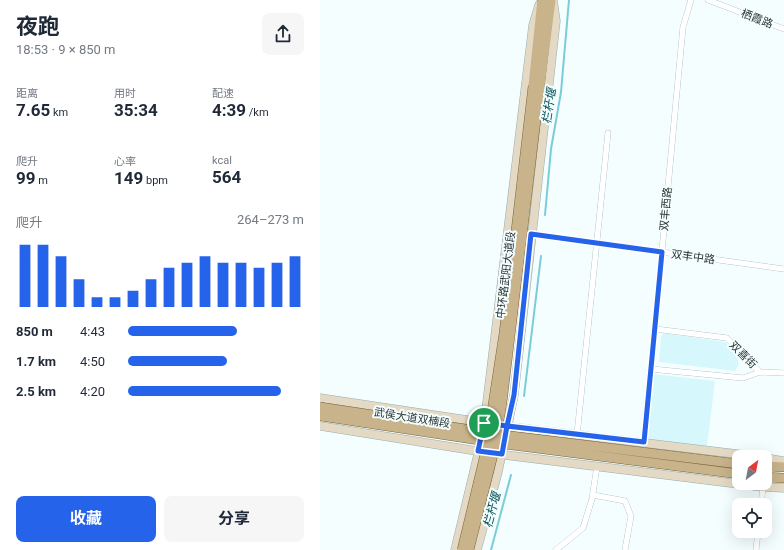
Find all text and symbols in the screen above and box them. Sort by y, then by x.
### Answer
street label: 栖霞路 [739,7,775,31]
button: share [262,13,304,55]
text: 夜跑 [16,14,60,39]
text: 18:53 · 9 × 850 m [16,42,115,57]
water label: 栏杆堰 [539,85,559,125]
text: 距离 [16,87,38,100]
text: 用时 [114,87,136,100]
text: 配速 [212,87,234,100]
text: 7.65 [16,100,50,120]
text: 35:34 [114,100,158,120]
text: 4:39 [212,100,246,120]
text: km [50,106,68,119]
text: /km [246,106,269,119]
text: kcal [212,154,232,167]
text: 爬升 [16,155,38,168]
text: 心率 [114,155,136,168]
text: 564 [212,167,241,187]
text: 99 [16,168,36,188]
text: 149 [114,168,143,188]
text: m [36,174,48,187]
text: bpm [143,174,168,187]
street label: 双丰西路 [658,187,674,231]
text: 264–273 m [237,212,304,227]
text: 爬升 [16,215,42,230]
street label: 中环路武阳大道段 [494,231,518,319]
street label: 双丰中路 [670,248,716,266]
text: 850 m [16,324,53,339]
text: 4:43 [80,324,105,339]
street label: 双喜街 [727,339,759,371]
text: 1.7 km [16,354,56,369]
text: 4:50 [80,354,105,369]
text: 2.5 km [16,384,56,399]
text: 4:20 [80,384,105,399]
street label: 武侯大道双楠段 [373,406,451,430]
pin [467,406,501,440]
icon: arrive [473,412,495,434]
north arrow [732,450,772,490]
map controls [732,450,772,538]
water label: 栏杆堰 [481,489,504,529]
button: 收藏 [16,496,156,542]
button: 分享 [164,496,304,542]
button: locate [732,498,772,538]

